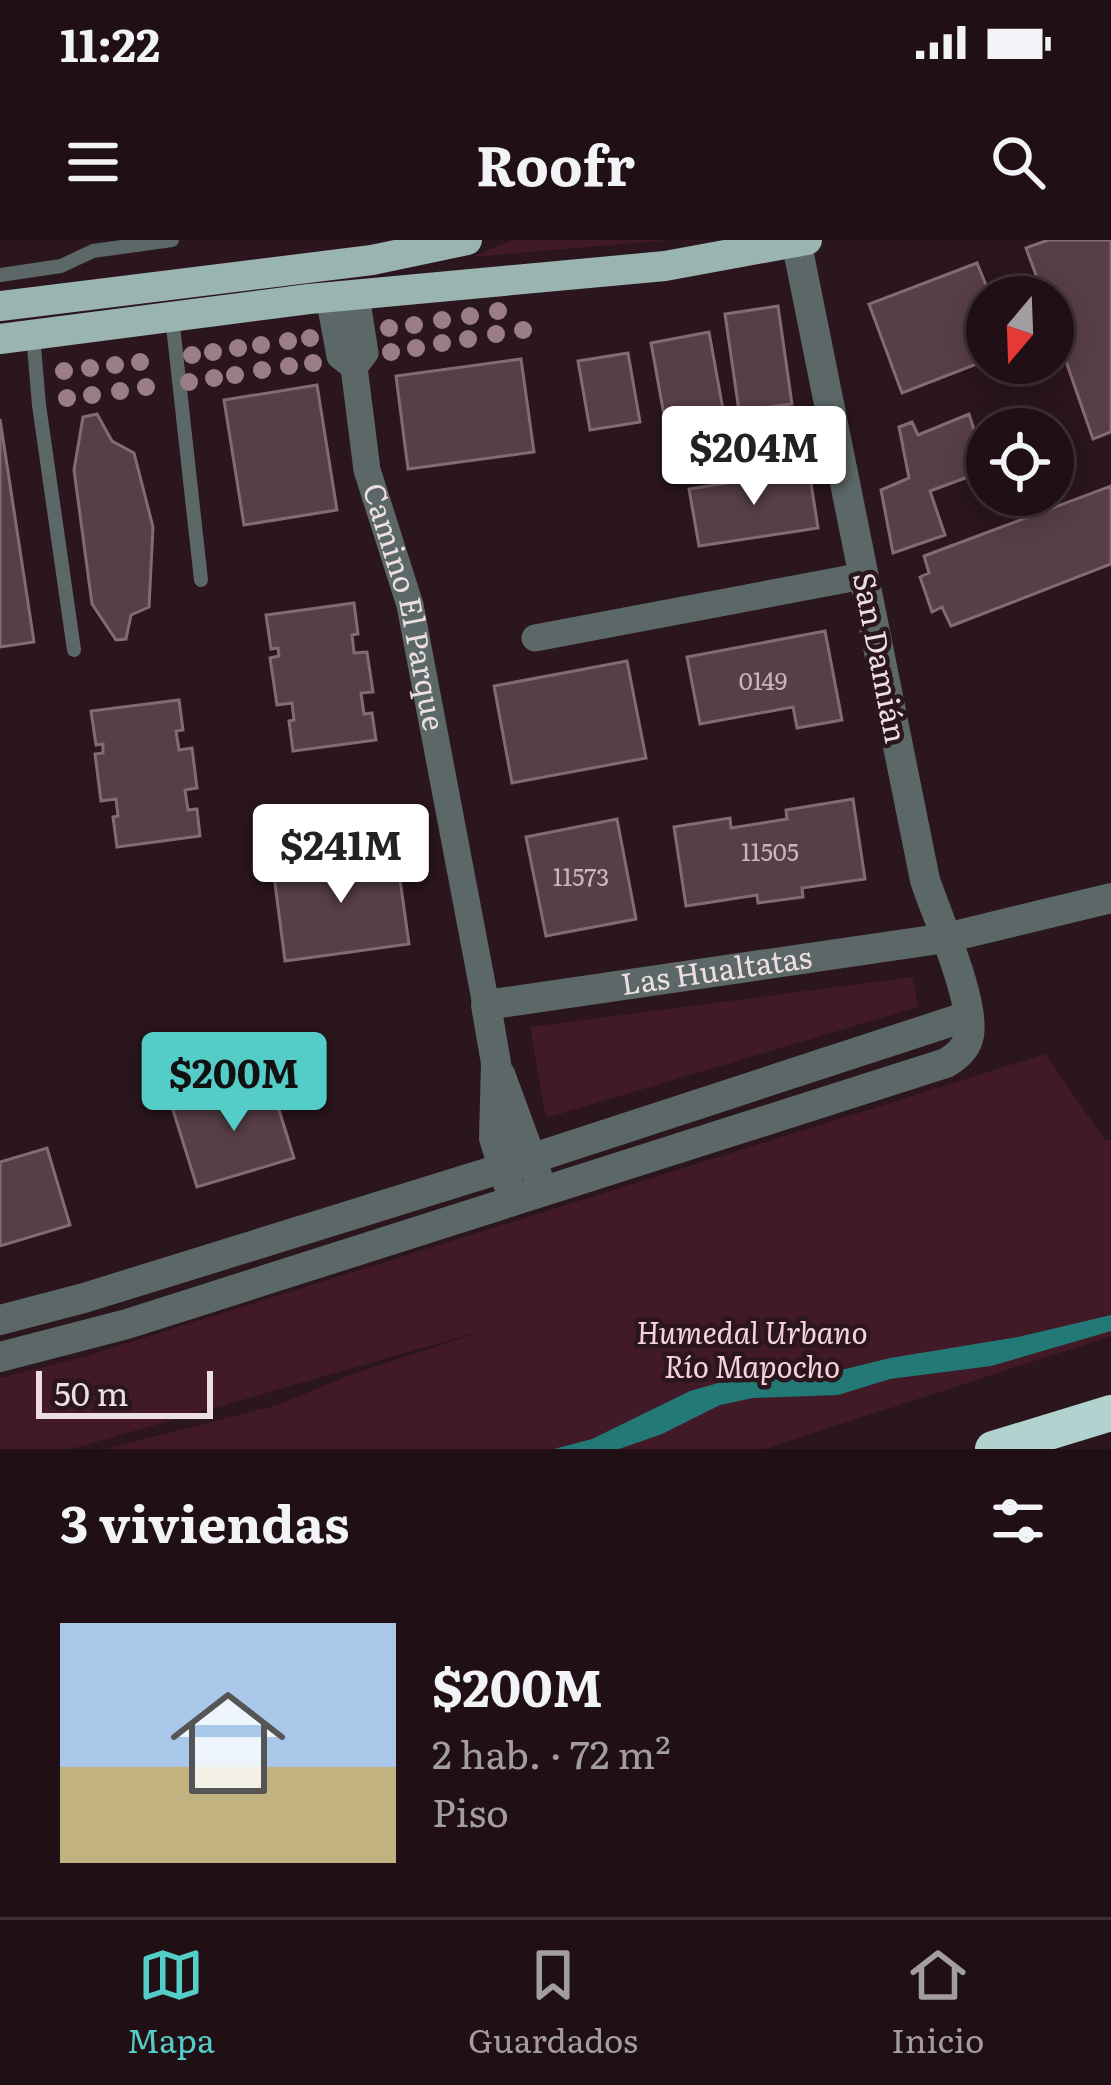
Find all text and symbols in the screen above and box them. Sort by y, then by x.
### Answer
text: 11:22 [60,9,160,76]
text: Roofr [476,122,635,203]
icon: menu [60,129,126,195]
icon: search [985,129,1051,195]
north arrow [966,276,1074,384]
map controls [966,276,1074,516]
pin: $204M [670,406,838,508]
button: locate [966,408,1074,516]
text: $204M [689,416,819,474]
street label: Camino El Parque [354,477,458,734]
street label: San Damián [844,568,920,747]
house number: 0149 [739,662,787,697]
pin: $241M [257,804,425,906]
text: $241M [280,814,402,872]
house number: 11505 [741,833,799,868]
house number: 11573 [553,858,609,893]
street label: Las Hualtatas [618,933,815,1004]
pin: $200M [150,1032,318,1134]
text: $200M [169,1042,299,1100]
park label: Humedal Urbano Río Mapocho [636,1309,868,1387]
scale bar [36,1365,213,1418]
text: 50 m [54,1367,128,1416]
text: 3 viviendas [60,1483,350,1559]
icon: filters [985,1488,1051,1554]
text: $200M [432,1647,603,1723]
icon: home [156,1671,300,1815]
text: 2 hab. · 72 m² [432,1723,671,1781]
text: Piso [432,1781,509,1839]
tab: Mapa [127,1942,215,2063]
tab: Guardados [468,1942,638,2063]
tab: Inicio [891,1942,984,2063]

